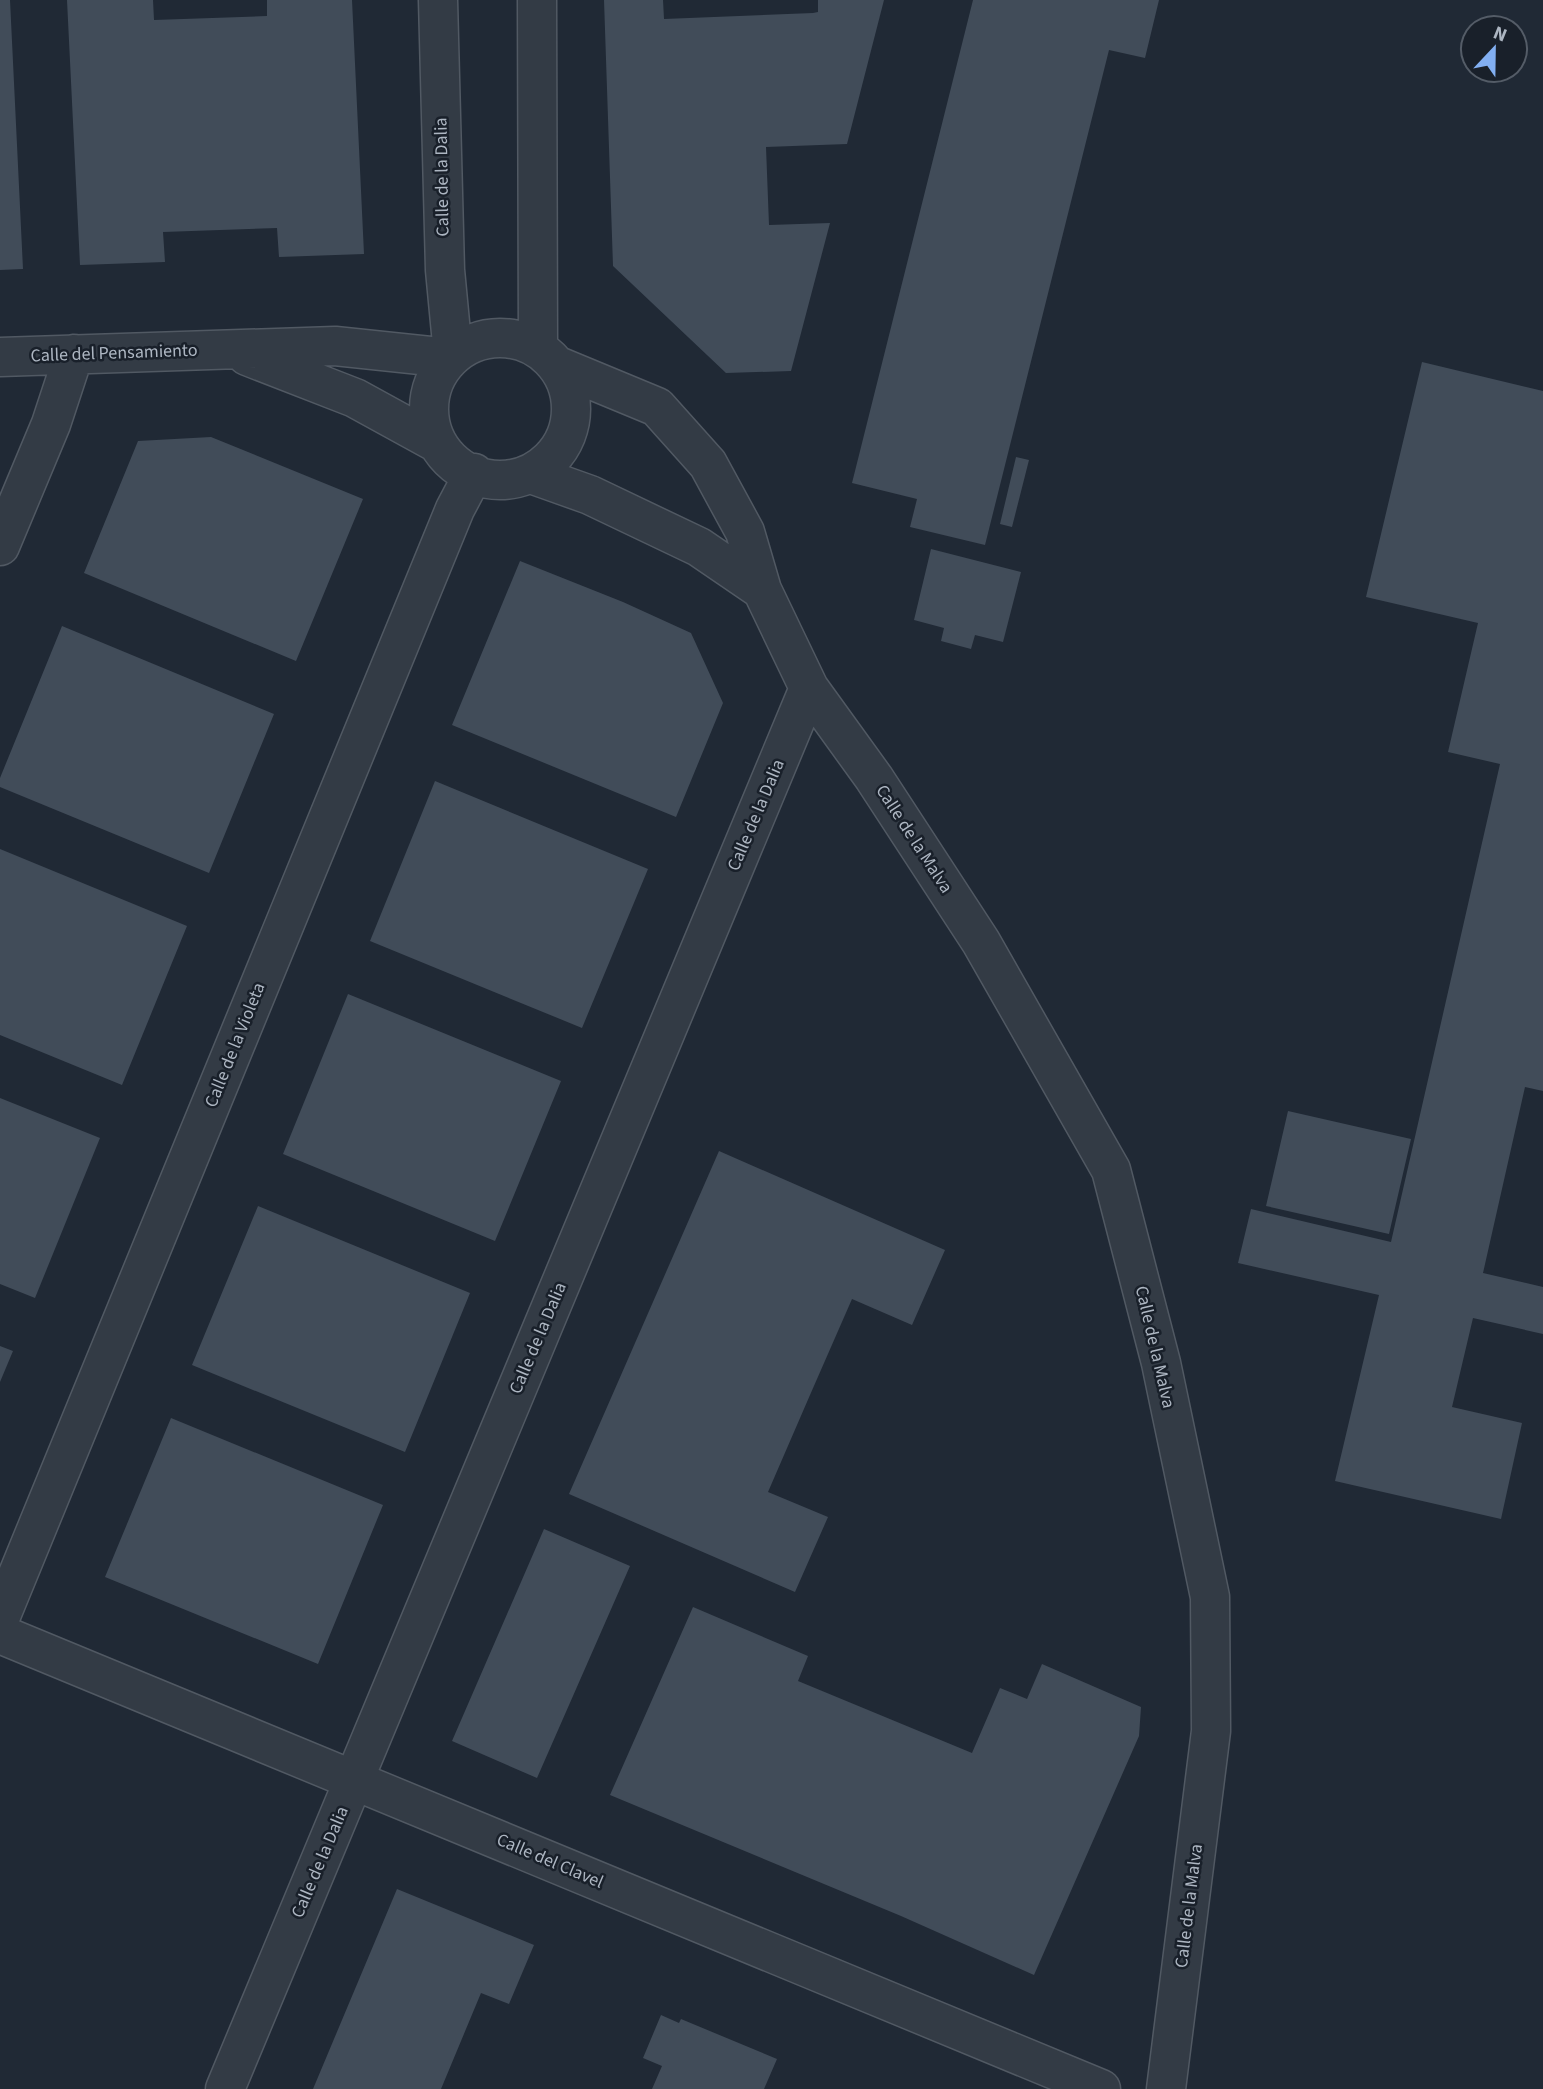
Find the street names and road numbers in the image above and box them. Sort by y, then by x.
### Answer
street label: Calle de la Dalia [428,117,456,237]
street label: Calle del Pensamiento [30,338,198,368]
street label: Calle de la Dalia [721,755,791,875]
street label: Calle de la Malva [870,780,958,898]
street label: Calle de la Violeta [199,979,271,1111]
street label: Calle de la Dalia [503,1278,573,1398]
street label: Calle de la Malva [1129,1283,1181,1411]
street label: Calle de la Dalia [285,1802,355,1922]
street label: Calle del Clavel [493,1827,607,1895]
street label: Calle de la Malva [1169,1843,1209,1969]

